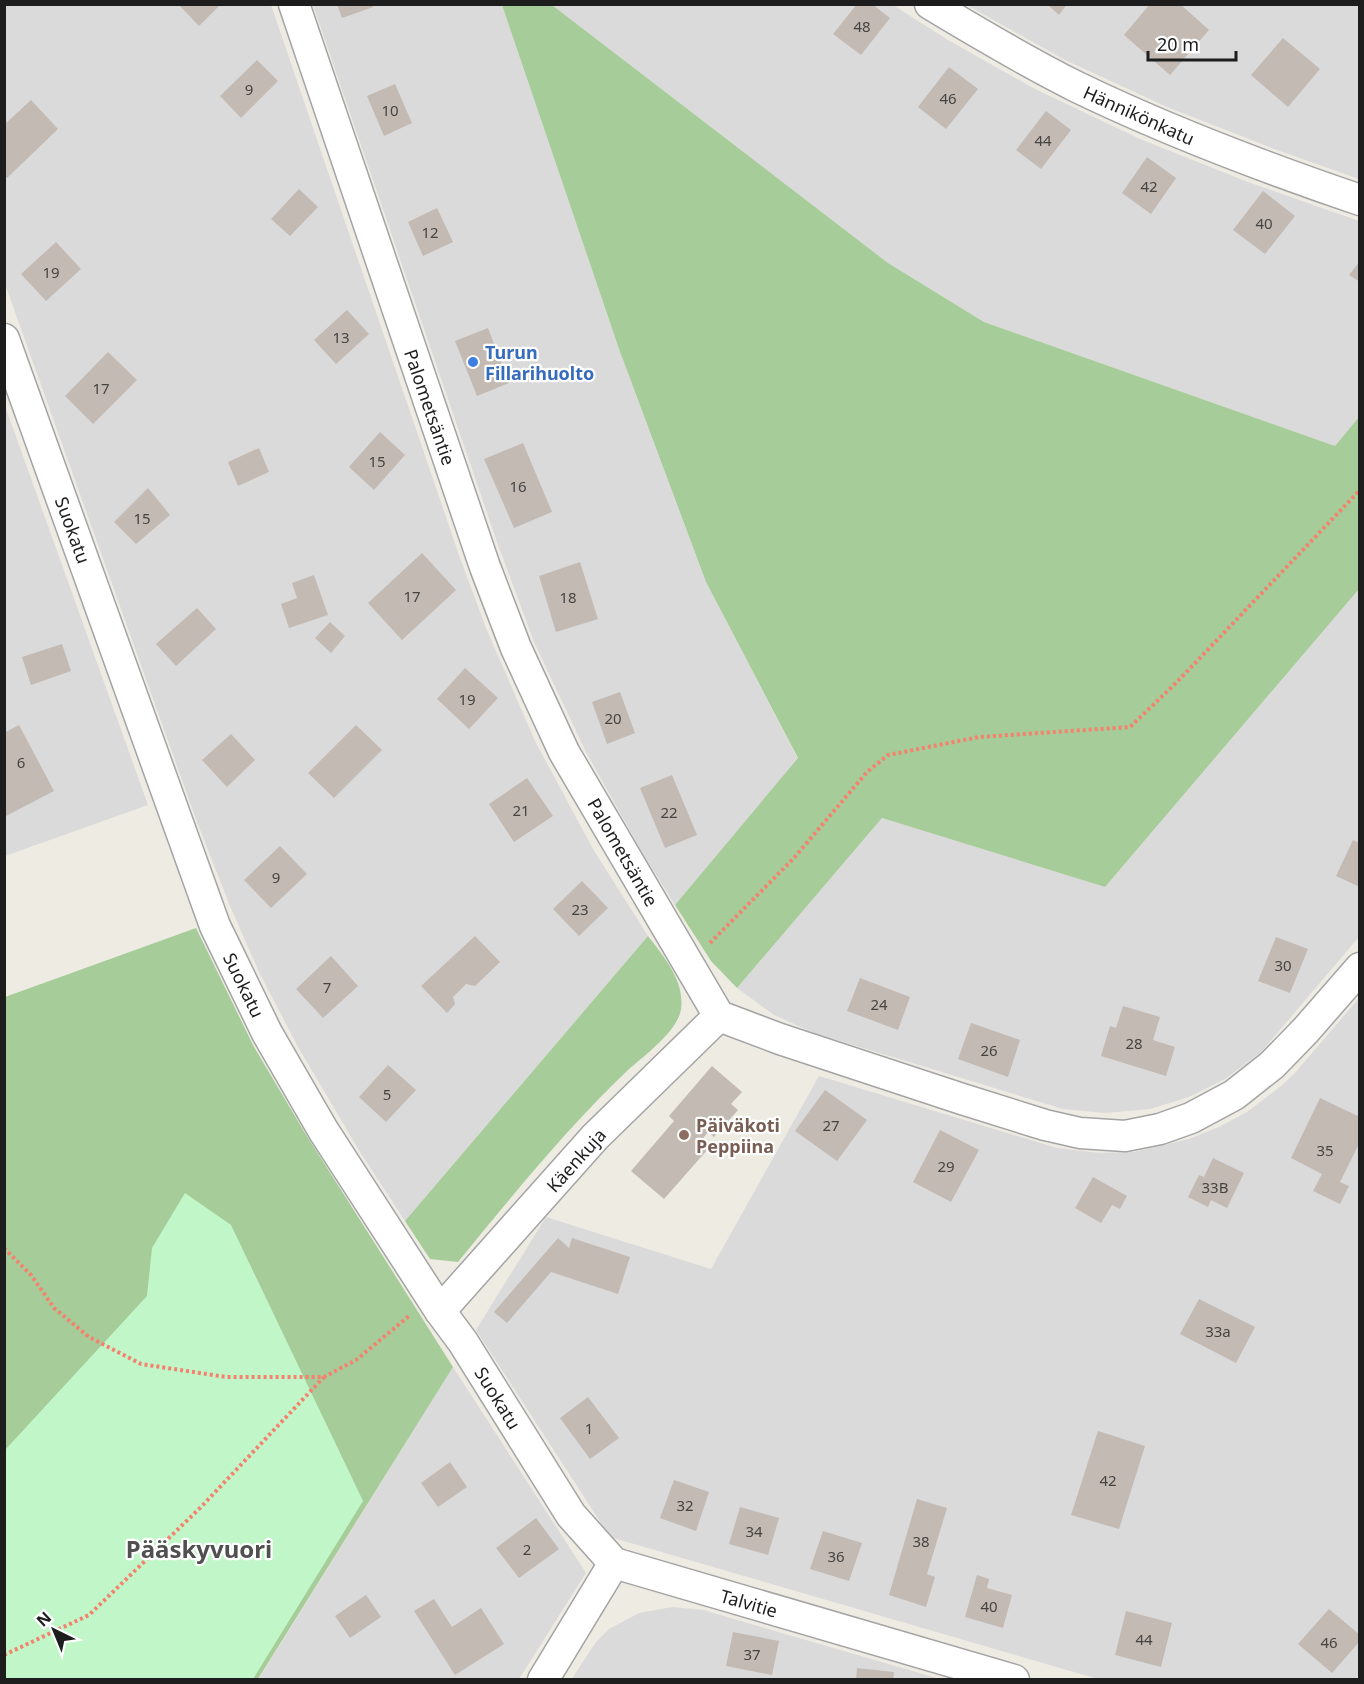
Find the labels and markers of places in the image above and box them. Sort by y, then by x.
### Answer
place label: Turun Fillarihuolto [485,340,594,385]
marker: Turun Fillarihuolto [466,355,480,369]
place label: Päiväkoti Peppiina [696,1113,780,1158]
marker: Päiväkoti Peppiina [677,1128,691,1142]

